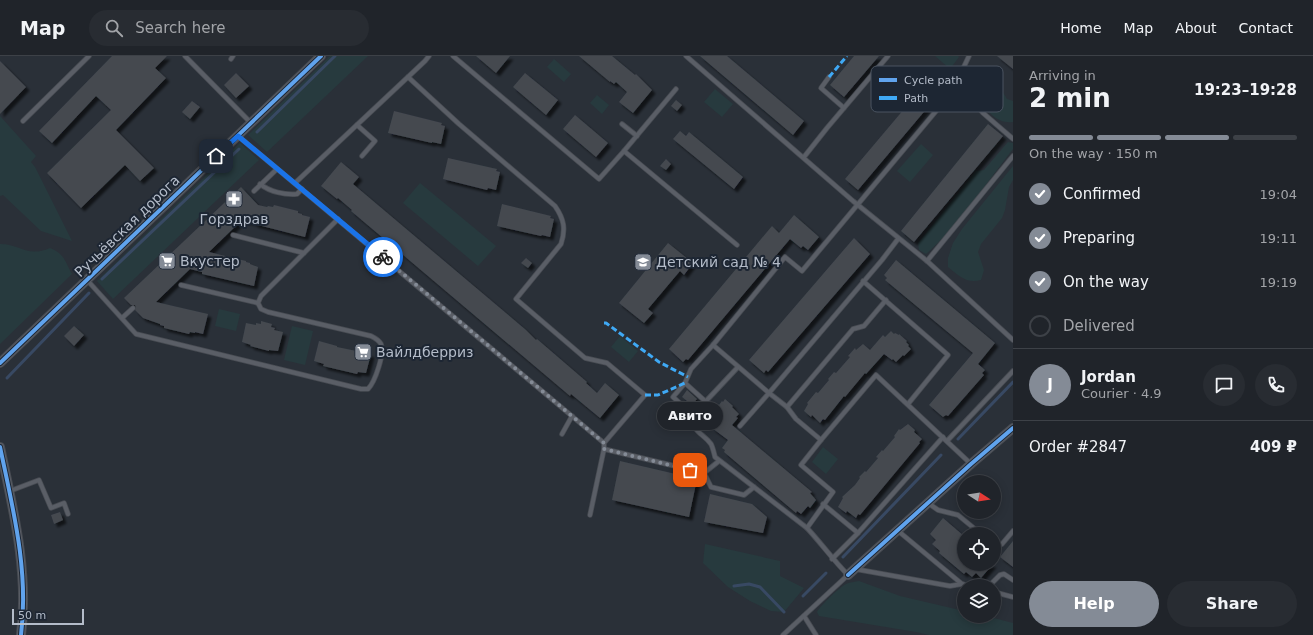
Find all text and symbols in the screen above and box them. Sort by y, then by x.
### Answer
search box [89,10,369,46]
text: Map [20,17,65,39]
icon: search [103,17,125,39]
text: Search here [135,19,225,37]
text: Home [1060,20,1102,36]
text: Map [1124,20,1153,36]
text: About [1175,20,1217,36]
text: Contact [1239,20,1293,36]
legend [871,66,1003,112]
text: Arriving in [1029,68,1096,83]
text: Cycle path [904,74,963,87]
text: 19:23–19:28 [1194,81,1297,99]
text: 2 min [1029,83,1111,113]
text: Path [904,92,928,105]
pin [199,139,233,173]
icon: home [205,145,227,167]
text: On the way · 150 m [1029,146,1157,161]
street label: Ручьёвская дорога [71,172,183,280]
icon: check [1029,183,1051,205]
text: Confirmed [1063,185,1141,203]
text: 19:04 [1260,187,1297,202]
pharmacy icon: Горздрав [224,189,244,209]
place label: Горздрав [200,211,268,227]
icon: check [1029,227,1051,249]
text: Preparing [1063,229,1135,247]
text: 19:11 [1260,231,1297,246]
courier [363,237,403,277]
icon: bike [372,246,394,268]
supermarket icon: Вкустер [157,251,177,271]
school or university icon: Детский сад № 4 [633,252,653,272]
place label: Вкустер [180,253,240,269]
place label: Детский сад № 4 [656,254,781,270]
icon: check [1029,271,1051,293]
text: On the way [1063,273,1149,291]
text: 19:19 [1260,275,1297,290]
text: Delivered [1063,317,1135,335]
supermarket icon: Вайлдберриз [353,342,373,362]
place label: Вайлдберриз [376,344,473,360]
button: chat [1203,364,1245,406]
button: phone [1255,364,1297,406]
text: Jordan [1081,368,1136,386]
text: J [1047,376,1053,394]
text: Courier · 4.9 [1081,386,1162,401]
callout: Авито [657,402,723,430]
text: Авито [668,408,712,423]
text: Order #2847 [1029,438,1127,456]
text: 409 ₽ [1250,438,1297,456]
pin [673,453,707,487]
icon: bag [679,459,701,481]
north arrow [957,475,1001,519]
map controls [957,475,1001,623]
button: locate [957,527,1001,571]
button: layers [957,579,1001,623]
button: Help [1029,581,1159,627]
button: Share [1167,581,1297,627]
scale bar [12,607,84,626]
text: 50 m [18,609,46,622]

